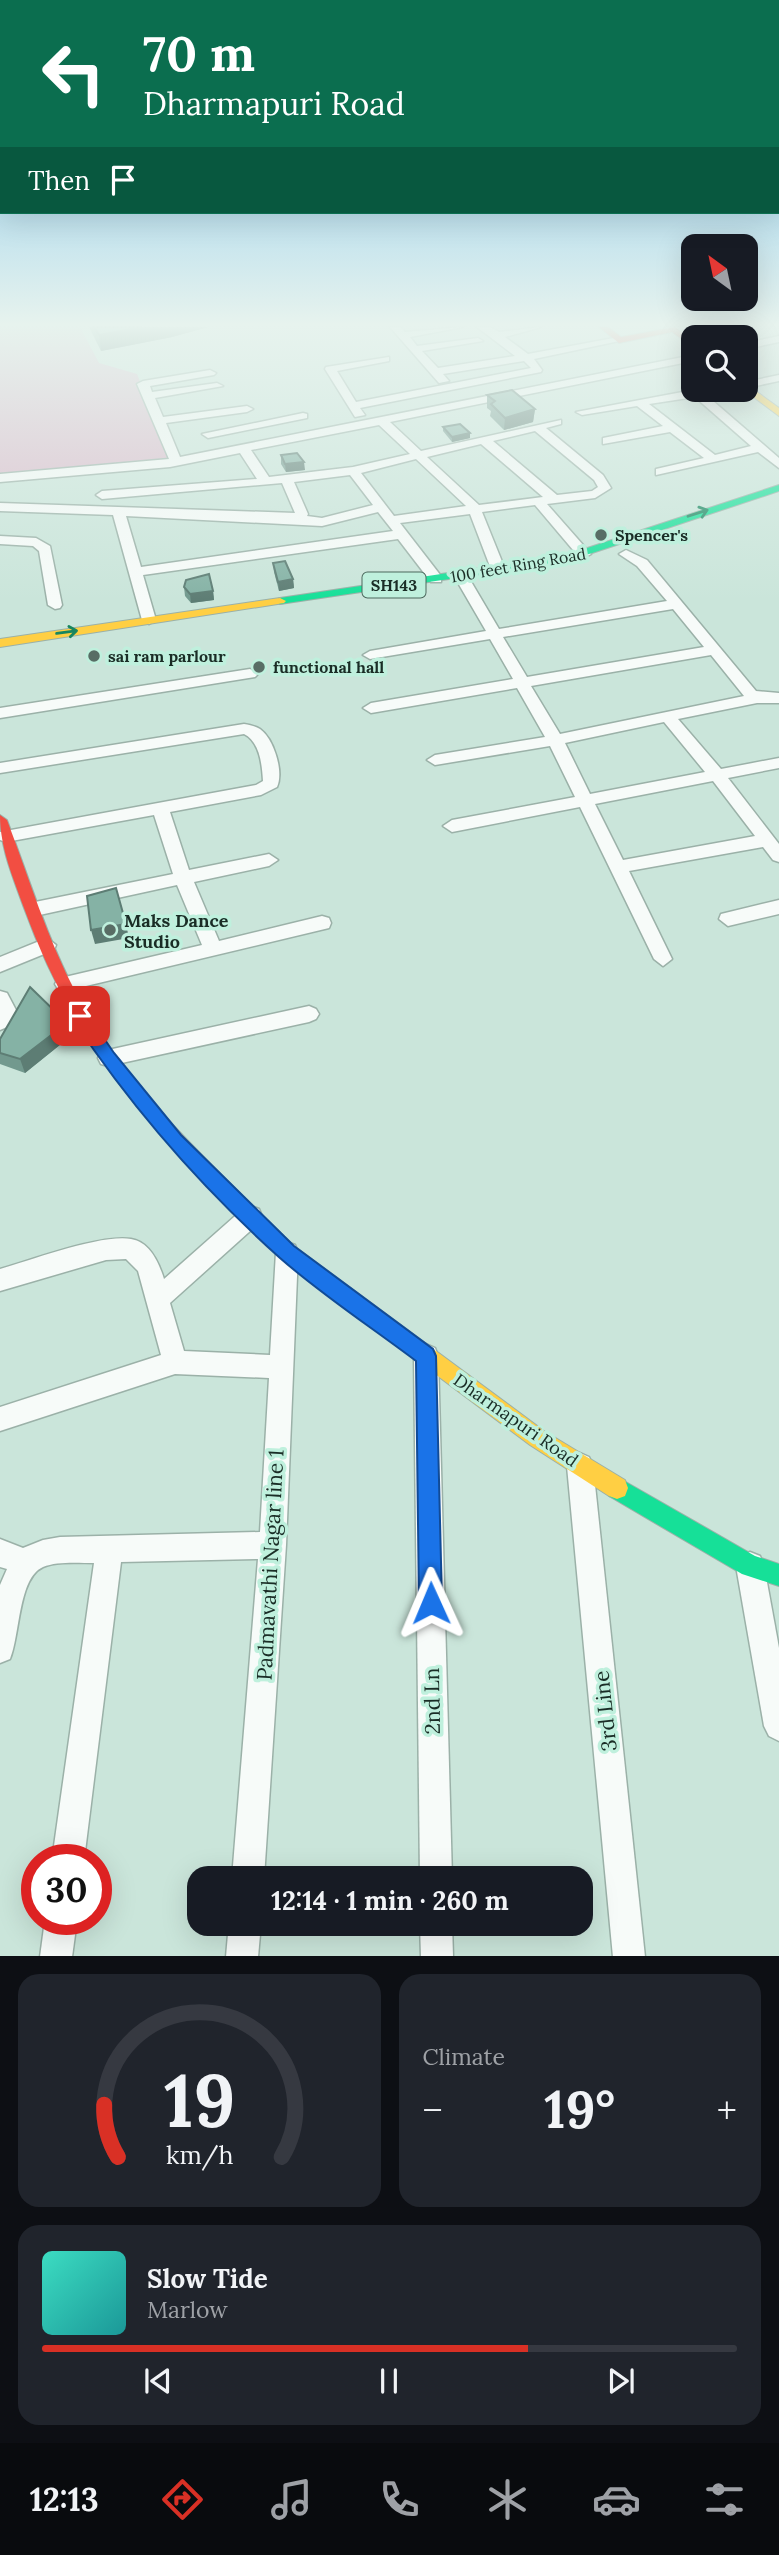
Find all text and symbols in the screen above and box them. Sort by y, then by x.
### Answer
text: 70 m [143,22,255,84]
icon: left [28,28,119,119]
text: Dharmapuri Road [143,83,405,124]
icon: arrive [104,161,142,199]
text: Then [28,164,90,197]
north arrow [681,234,758,312]
map controls [681,234,758,402]
button: search [681,325,758,402]
one-way arrow [687,506,709,518]
place label: Spencer's [615,525,688,545]
marker: Spencer's [593,527,609,543]
street label: 100 feet Ring Road [449,543,588,587]
road number: SH143 [362,572,426,598]
one-way arrow [56,625,78,638]
place label: sai ram parlour [108,646,226,666]
marker: sai ram parlour [86,648,102,664]
place label: functional hall [273,657,384,677]
marker: functional hall [251,659,267,675]
place label: Maks Dance Studio [124,909,229,953]
marker: Maks Dance Studio [102,922,118,938]
pin [50,986,110,1046]
icon: arrive [61,997,99,1035]
street label: Dharmapuri Road [449,1368,583,1472]
street label: Padmavathi Nagar line 1 [250,1449,290,1681]
position arrow [394,1566,468,1640]
street label: 2nd Ln [418,1667,446,1735]
street label: 3rd Line [587,1669,623,1753]
speed limit sign: 30 [21,1844,112,1935]
text: 12:14 · 1 min · 260 m [271,1884,509,1917]
text: Climate [423,2042,505,2071]
text: 19 [164,2054,235,2147]
text: 19° [544,2076,615,2142]
text: − [423,2086,443,2134]
text: + [717,2086,737,2134]
text: km/h [165,2138,233,2170]
text: Slow Tide [147,2262,268,2295]
text: Marlow [147,2295,228,2324]
icon: previous [139,2362,177,2400]
icon: pause [370,2362,408,2400]
icon: next [602,2362,640,2400]
icon: directions [158,2475,207,2524]
icon: music [267,2475,316,2524]
icon: phone [375,2475,424,2524]
icon: climate [483,2475,532,2524]
icon: car [592,2475,641,2524]
icon: filters [700,2475,749,2524]
text: 12:13 [30,2479,99,2520]

